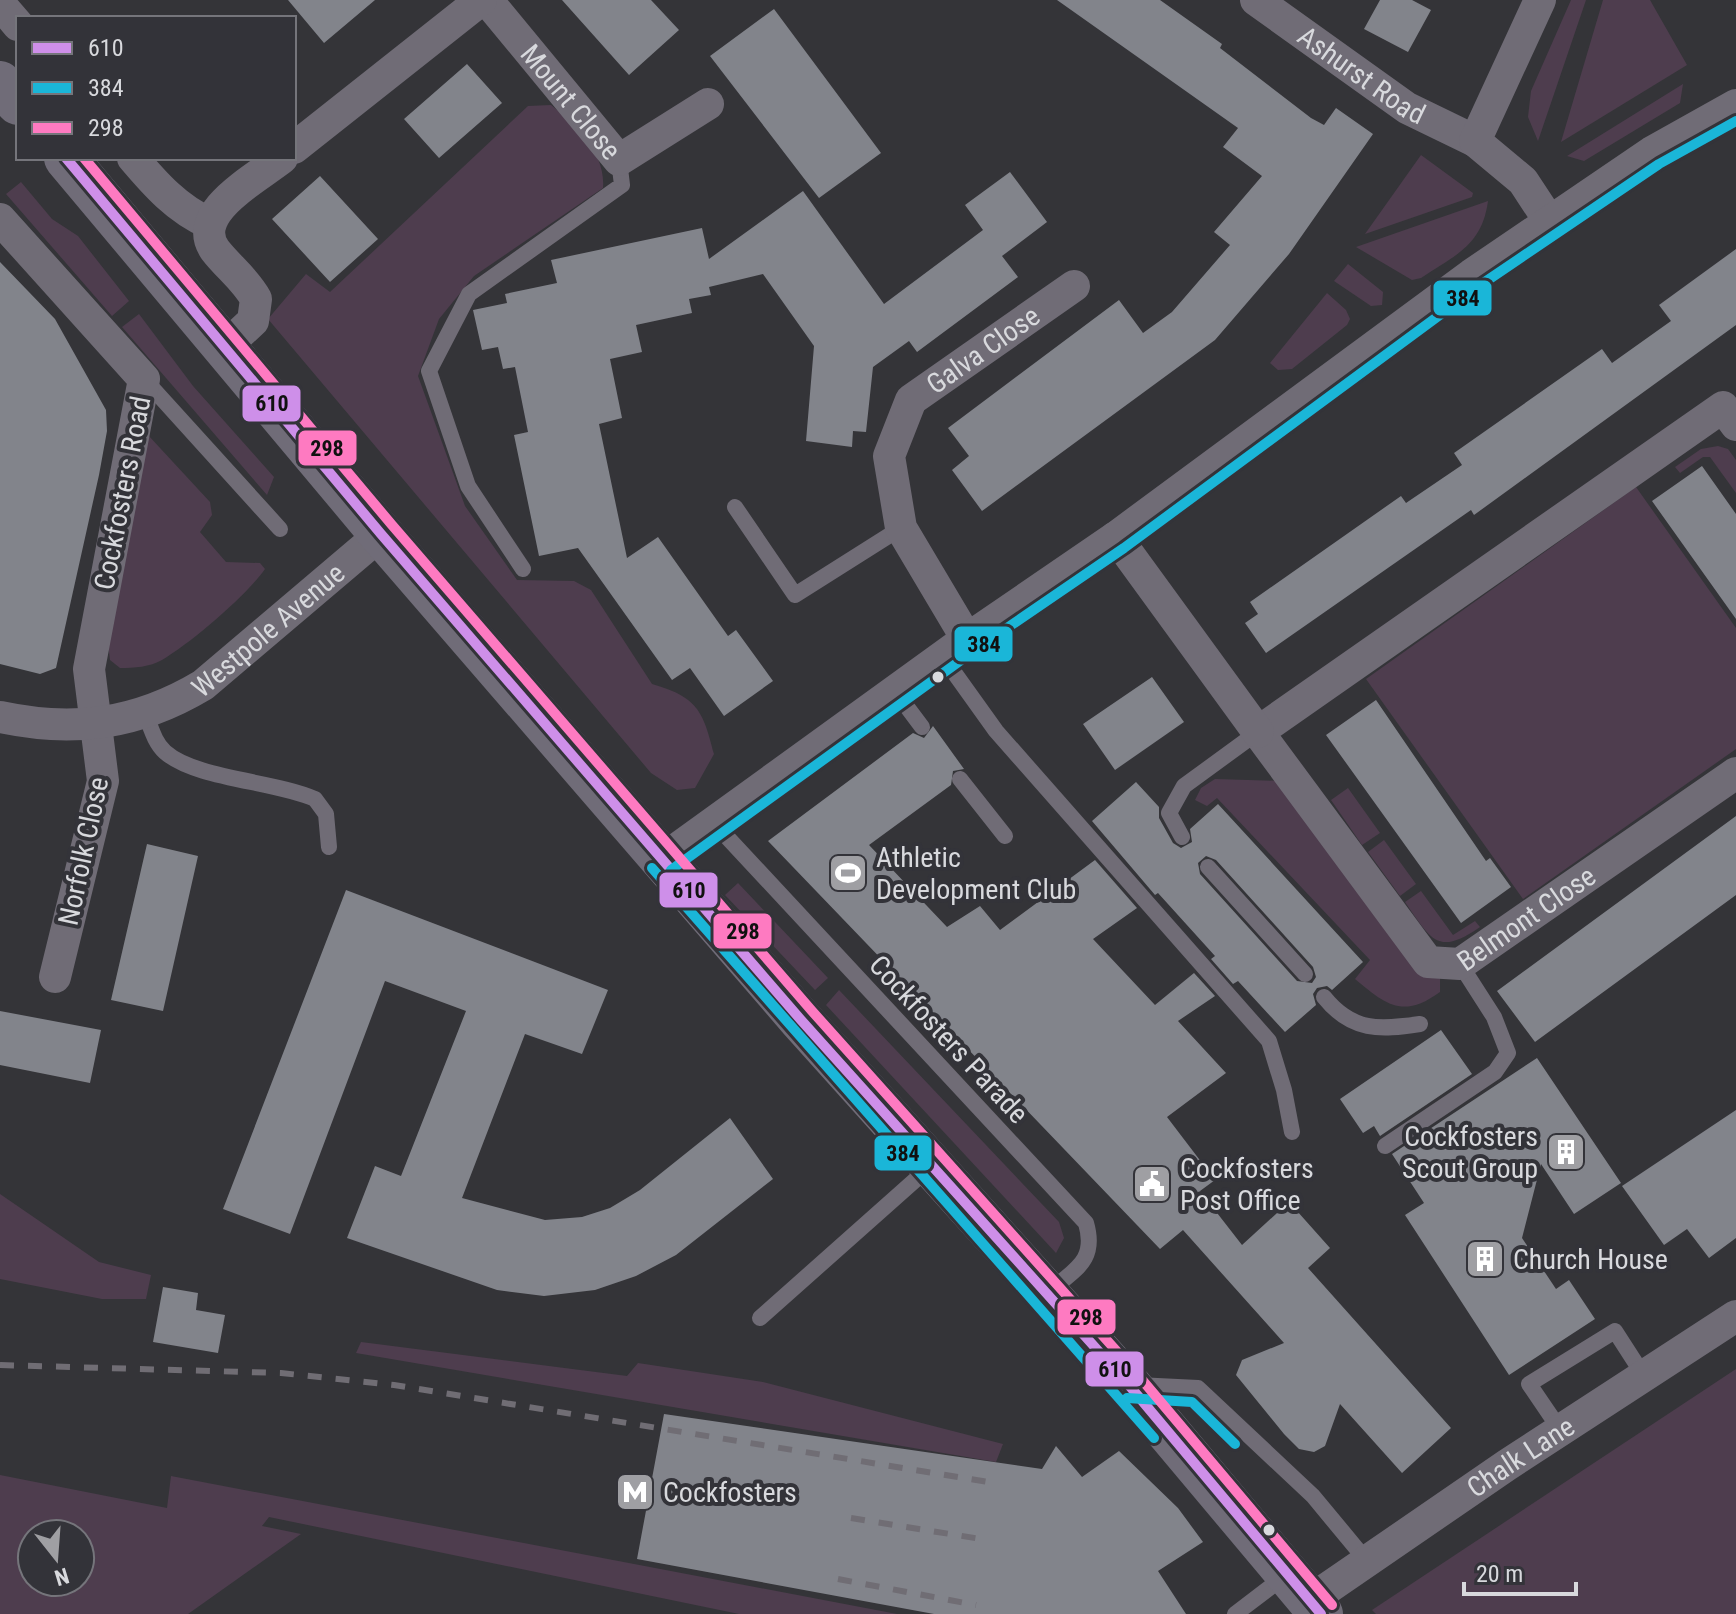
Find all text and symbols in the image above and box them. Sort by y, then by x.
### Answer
legend [16,16,296,160]
street label: Ashurst Road [1292,19,1431,131]
text: 610 [88,34,124,62]
street label: Mount Close [514,38,628,166]
text: 384 [88,74,124,102]
text: 298 [88,114,124,142]
line badge: 384 [1432,279,1493,317]
text: 384 [1446,286,1480,311]
street label: Galva Close [920,299,1046,401]
line badge: 610 [241,384,302,423]
text: 610 [255,391,289,416]
street label: Cockfosters Road [88,393,157,593]
line badge: 298 [297,429,358,467]
text: 298 [310,436,344,461]
street label: Westpole Avenue [185,556,351,704]
line badge: 384 [953,625,1014,663]
text: 384 [967,632,1001,657]
unlabelled marker [930,669,946,685]
street label: Norfolk Close [52,774,115,928]
place label: Athletic Development Club [876,841,1076,906]
sports icon: Athletic Development Club [827,852,869,894]
street label: Belmont Close [1451,859,1602,978]
line badge: 610 [658,871,719,909]
text: 610 [672,878,706,903]
line badge: 298 [712,912,773,950]
text: 298 [726,919,760,944]
street label: Cockfosters Parade [862,949,1035,1130]
place label: Cockfosters Scout Group [1402,1120,1538,1185]
building icon: Cockfosters Scout Group [1545,1131,1587,1173]
line badge: 384 [873,1134,933,1172]
text: 384 [886,1141,920,1166]
place label: Cockfosters Post Office [1180,1152,1314,1217]
public building icon: Cockfosters Post Office [1131,1163,1173,1205]
building icon: Church House [1464,1238,1506,1280]
place label: Church House [1513,1243,1668,1276]
line badge: 298 [1056,1298,1117,1336]
text: 298 [1069,1305,1103,1330]
line badge: 610 [1084,1350,1145,1388]
text: 610 [1098,1357,1132,1382]
street label: Chalk Lane [1461,1410,1581,1505]
metro station icon: Cockfosters [614,1471,656,1513]
place label: Cockfosters [663,1476,797,1509]
north arrow [16,1518,96,1598]
unlabelled marker [1261,1522,1277,1538]
scale bar [1464,1546,1576,1596]
text: 20 m [1476,1560,1523,1588]
text: N [52,1563,72,1591]

